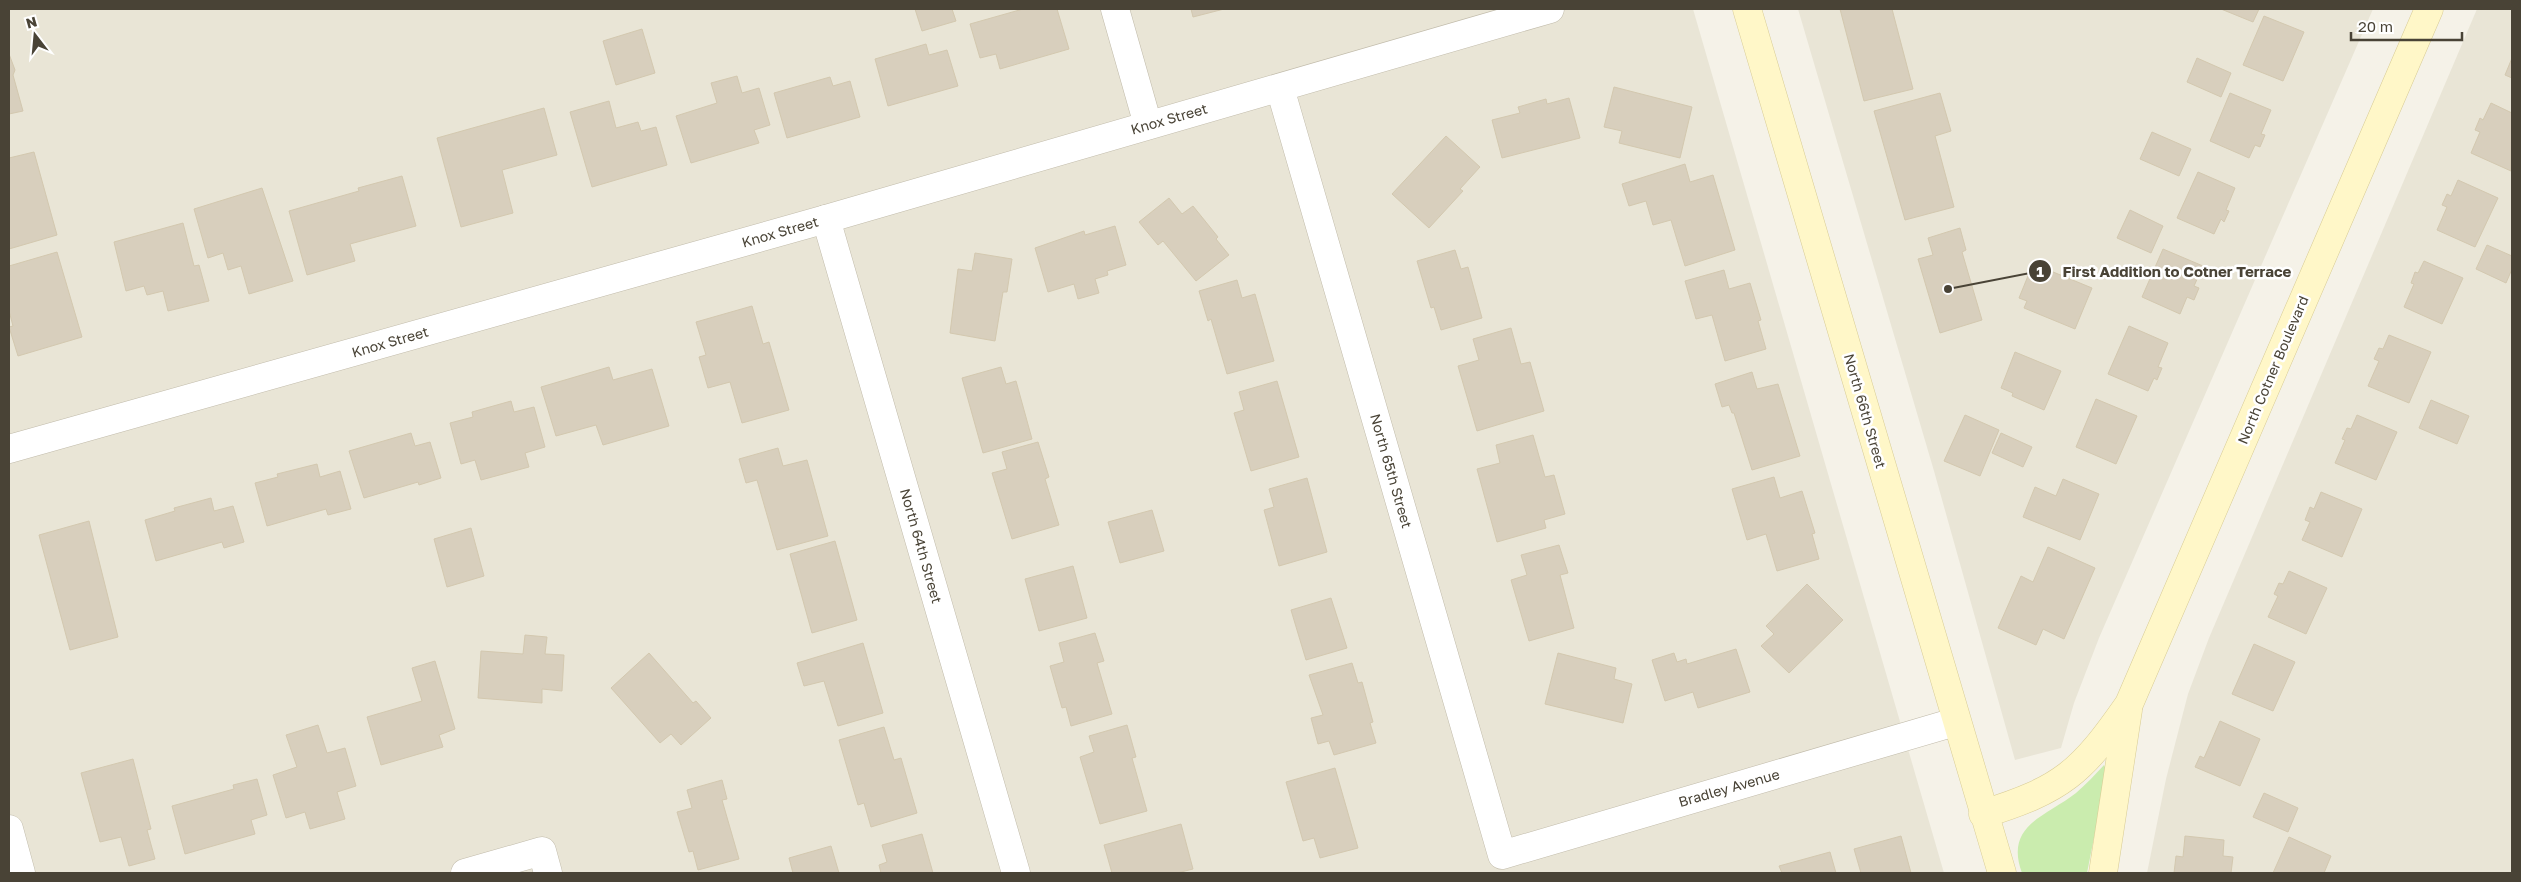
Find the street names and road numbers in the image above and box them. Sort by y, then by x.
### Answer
street label: Knox Street [1129,99,1209,138]
street label: Knox Street [740,212,820,251]
street label: North Cotner Boulevard [2234,293,2312,446]
street label: Knox Street [350,322,430,361]
street label: North 66th Street [1841,352,1890,470]
street label: North 65th Street [1367,412,1416,530]
street label: North 64th Street [897,486,946,605]
street label: Bradley Avenue [1676,765,1781,810]

